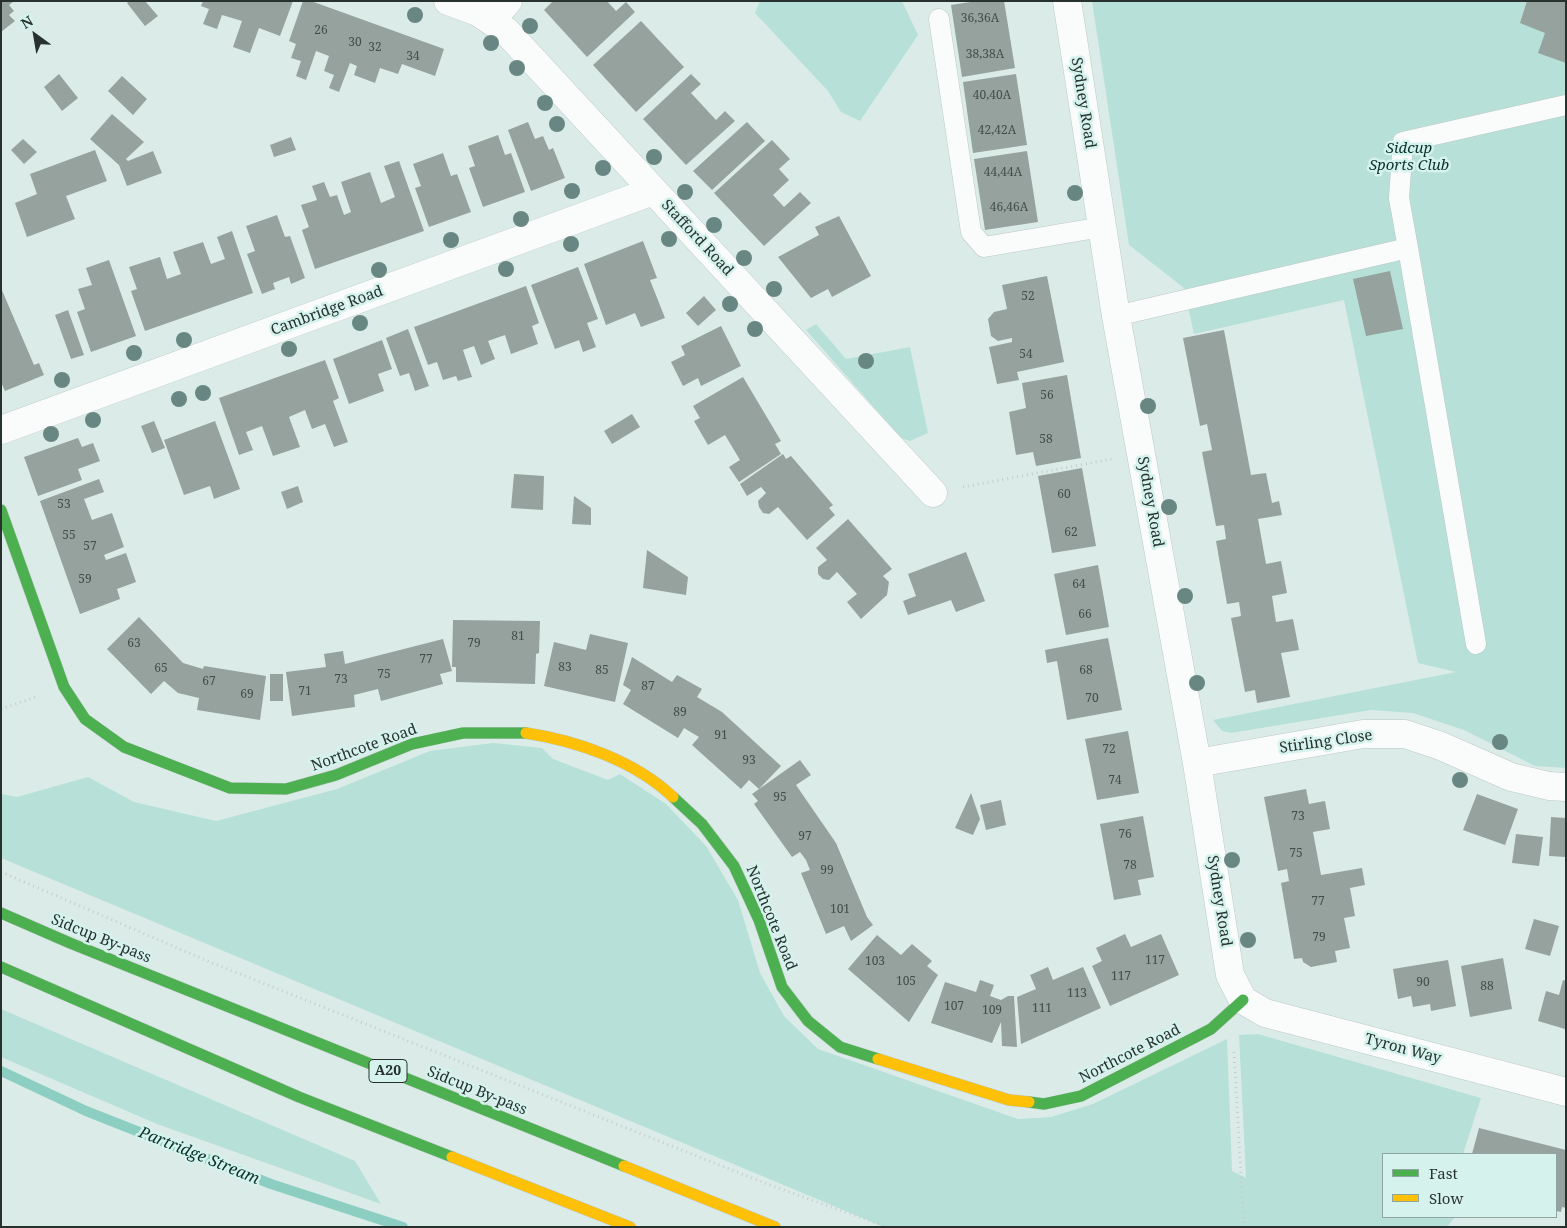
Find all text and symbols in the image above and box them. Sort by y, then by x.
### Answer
north arrow [10,10,60,60]
text: N [17,11,36,33]
house number: 36,36A [961,12,999,26]
house number: 26 [314,24,328,38]
house number: 30 [348,36,362,50]
house number: 32 [368,41,382,55]
house number: 38,38A [966,48,1004,62]
house number: 34 [406,50,420,64]
street label: Sydney Road [1067,56,1099,150]
house number: 40,40A [973,89,1011,103]
house number: 42,42A [978,124,1016,138]
park label: Sidcup Sports Club [1369,140,1449,175]
house number: 44,44A [984,166,1022,180]
street label: Stafford Road [657,196,737,280]
house number: 46,46A [990,201,1028,215]
street label: Cambridge Road [268,282,386,340]
house number: 52 [1021,290,1035,304]
house number: 54 [1019,348,1033,362]
house number: 56 [1040,389,1054,403]
house number: 58 [1039,433,1053,447]
street label: Sydney Road [1133,455,1167,549]
house number: 60 [1057,488,1071,502]
house number: 53 [57,498,71,512]
house number: 62 [1064,526,1078,540]
house number: 55 [62,529,76,543]
house number: 57 [83,540,97,554]
house number: 59 [78,573,92,587]
house number: 64 [1072,578,1086,592]
house number: 66 [1078,608,1092,622]
house number: 81 [511,630,525,644]
house number: 63 [127,637,141,651]
house number: 79 [467,637,481,651]
house number: 77 [419,653,433,667]
house number: 83 [558,661,572,675]
house number: 65 [154,662,168,676]
house number: 85 [595,664,609,678]
house number: 68 [1079,664,1093,678]
house number: 75 [377,668,391,682]
house number: 73 [334,673,348,687]
house number: 67 [202,675,216,689]
house number: 87 [641,680,655,694]
house number: 71 [298,685,312,699]
house number: 69 [240,688,254,702]
house number: 70 [1085,692,1099,706]
house number: 89 [673,706,687,720]
street label: Northcote Road [309,720,419,776]
street label: Stirling Close [1278,727,1374,757]
house number: 91 [714,729,728,743]
house number: 72 [1102,743,1116,757]
house number: 93 [742,754,756,768]
house number: 74 [1108,774,1122,788]
house number: 95 [773,791,787,805]
house number: 73 [1291,810,1305,824]
house number: 76 [1118,828,1132,842]
house number: 97 [798,830,812,844]
house number: 75 [1289,847,1303,861]
street label: Sydney Road [1203,854,1235,948]
house number: 78 [1123,859,1137,873]
street label: Northcote Road [742,863,800,973]
house number: 99 [820,864,834,878]
house number: 77 [1311,895,1325,909]
house number: 101 [830,903,850,917]
street label: Sidcup By-pass [48,911,154,967]
house number: 79 [1312,931,1326,945]
house number: 117 [1145,954,1165,968]
house number: 103 [865,955,885,969]
house number: 117 [1111,970,1131,984]
house number: 105 [896,975,916,989]
house number: 90 [1416,976,1430,990]
house number: 88 [1480,980,1494,994]
house number: 113 [1067,987,1087,1001]
house number: 107 [944,1000,964,1014]
house number: 111 [1032,1002,1052,1016]
house number: 109 [982,1004,1002,1018]
street label: Northcote Road [1076,1021,1184,1087]
street label: Tyron Way [1363,1030,1443,1068]
road number: A20 [369,1060,407,1082]
street label: Sidcup By-pass [424,1063,530,1119]
water label: Partridge Stream [136,1123,262,1189]
legend [1382,1153,1557,1218]
text: Fast [1429,1163,1458,1183]
text: Slow [1429,1188,1463,1208]

